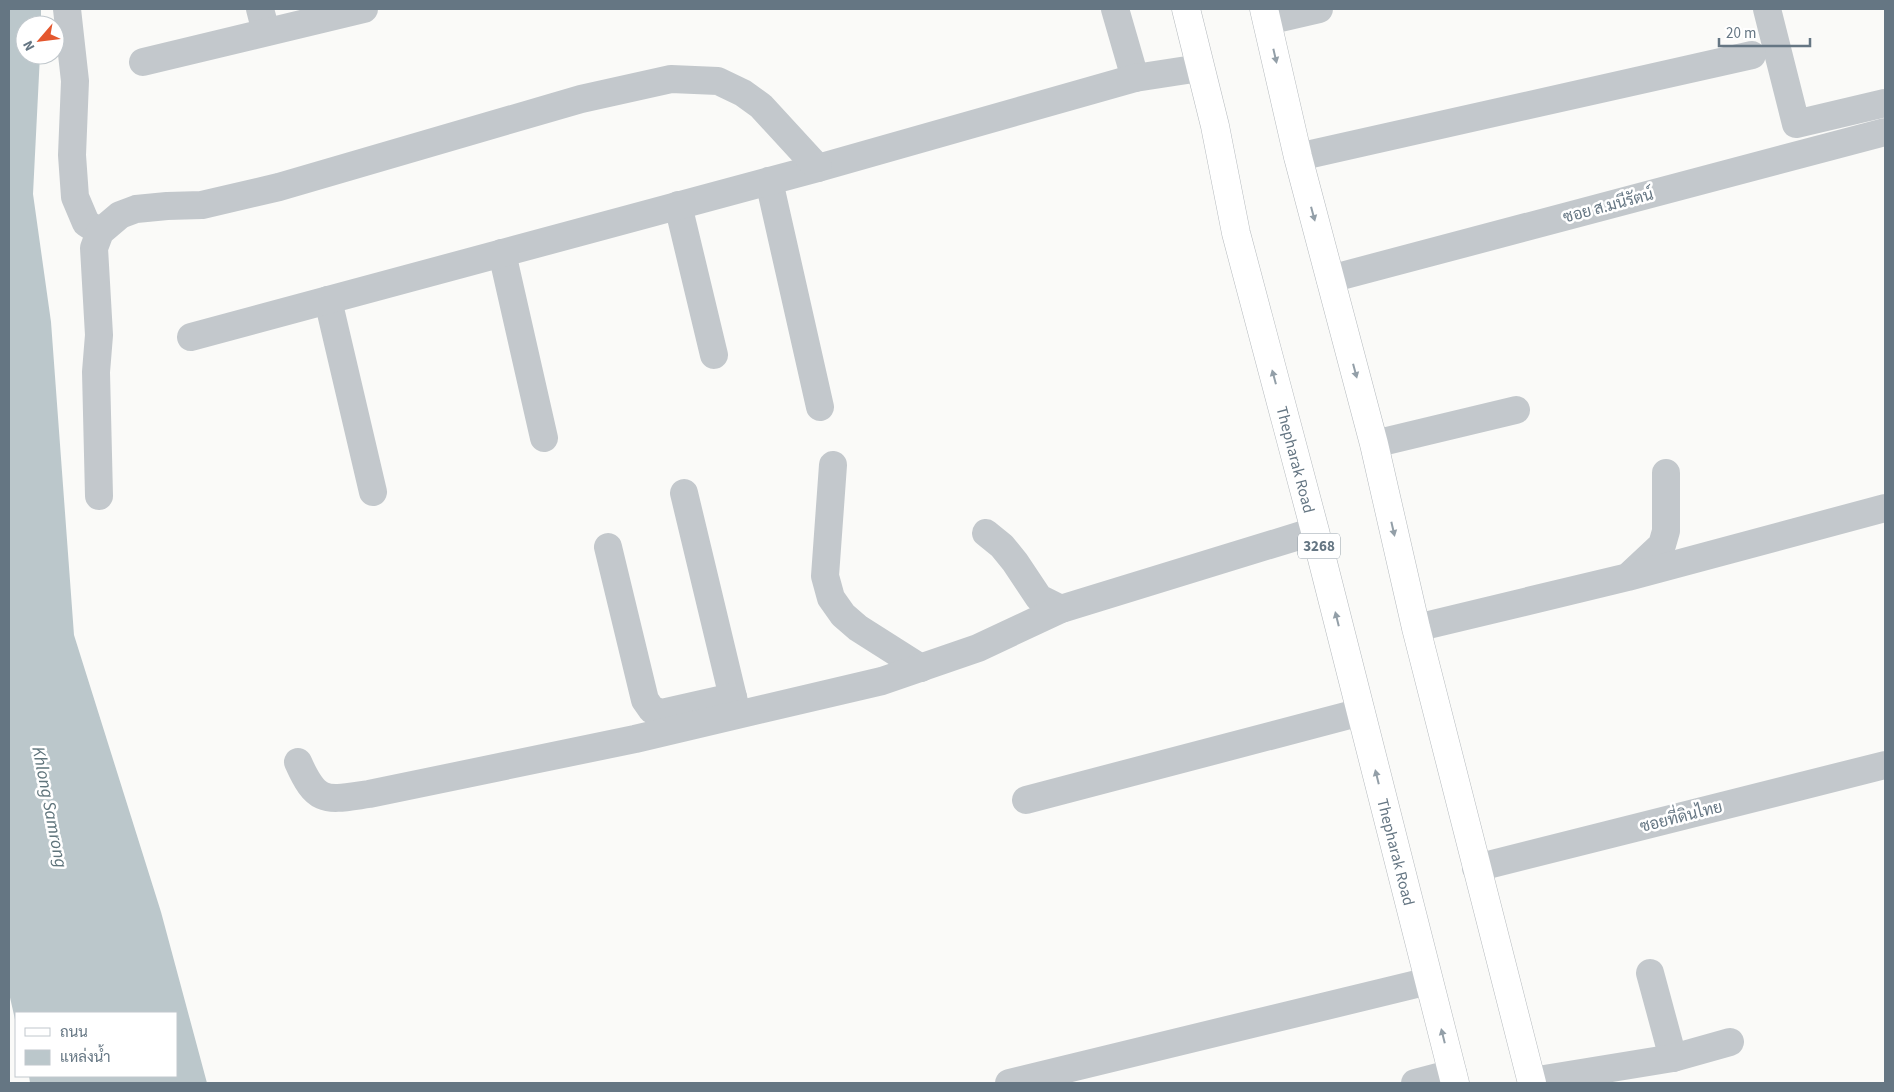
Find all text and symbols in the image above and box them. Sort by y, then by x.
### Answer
north arrow [15,15,65,65]
scale bar [1719,15,1810,47]
text: 20 m [1726,23,1756,44]
text: N [18,37,40,54]
one-way arrow [1271,49,1279,64]
street label: ซอย ส.มนีรัตน์ [1560,181,1656,229]
one-way arrow [1309,207,1317,222]
one-way arrow [1351,364,1359,379]
one-way arrow [1270,370,1278,385]
street label: Thepharak Road [1270,404,1320,516]
one-way arrow [1389,522,1397,537]
road number: 3268 [1298,534,1340,558]
one-way arrow [1333,612,1341,627]
water label: Khlong Samrong [25,744,74,870]
one-way arrow [1373,769,1381,784]
street label: ซอยที่ดินไทย [1637,792,1725,838]
street label: Thepharak Road [1371,796,1420,908]
legend [15,1012,178,1077]
text: ถนน [60,1022,88,1043]
one-way arrow [1439,1029,1447,1044]
text: แหล่งน้ำ [60,1044,111,1068]

